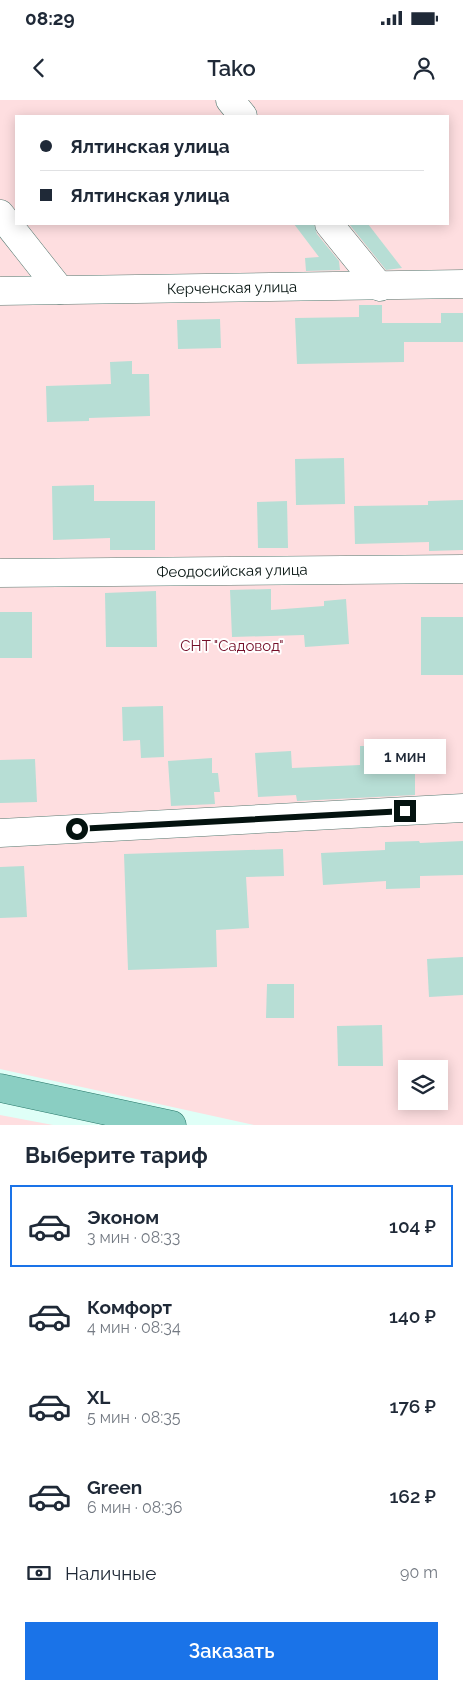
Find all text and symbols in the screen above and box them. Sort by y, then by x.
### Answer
text: 08:29 [25,7,75,29]
icon: back [25,54,53,82]
icon: person [410,54,438,82]
text: Tako [207,55,256,81]
text: Ялтинская улица [70,135,230,157]
text: Ялтинская улица [70,184,230,206]
street label: Керченская улица [167,278,297,298]
street label: Феодосийская улица [156,561,308,581]
park label: СНТ "Садовод" [180,637,284,655]
callout: 1 мин [364,738,446,774]
text: 1 мин [384,747,426,766]
route end [394,800,416,822]
route start [66,818,88,840]
map controls [398,1060,448,1110]
button: layers [398,1060,448,1110]
text: Выберите тариф [25,1142,208,1168]
icon: car [27,1204,72,1249]
text: Эконом [87,1206,159,1228]
text: 104 ₽ [389,1215,436,1237]
text: 3 мин · 08:33 [87,1228,180,1247]
icon: car [27,1294,72,1339]
text: Комфорт [87,1296,172,1318]
text: 140 ₽ [389,1305,436,1327]
text: 4 мин · 08:34 [87,1318,181,1337]
icon: car [27,1384,72,1429]
text: XL [87,1386,110,1408]
text: 176 ₽ [389,1395,436,1417]
text: 5 мин · 08:35 [87,1408,181,1427]
icon: car [27,1474,72,1519]
text: Green [87,1476,142,1498]
text: 162 ₽ [389,1485,436,1507]
text: 6 мин · 08:36 [87,1498,182,1517]
icon: cash [25,1559,53,1587]
text: Наличные [65,1562,156,1584]
text: 90 m [400,1563,438,1582]
button: Заказать [25,1622,438,1680]

